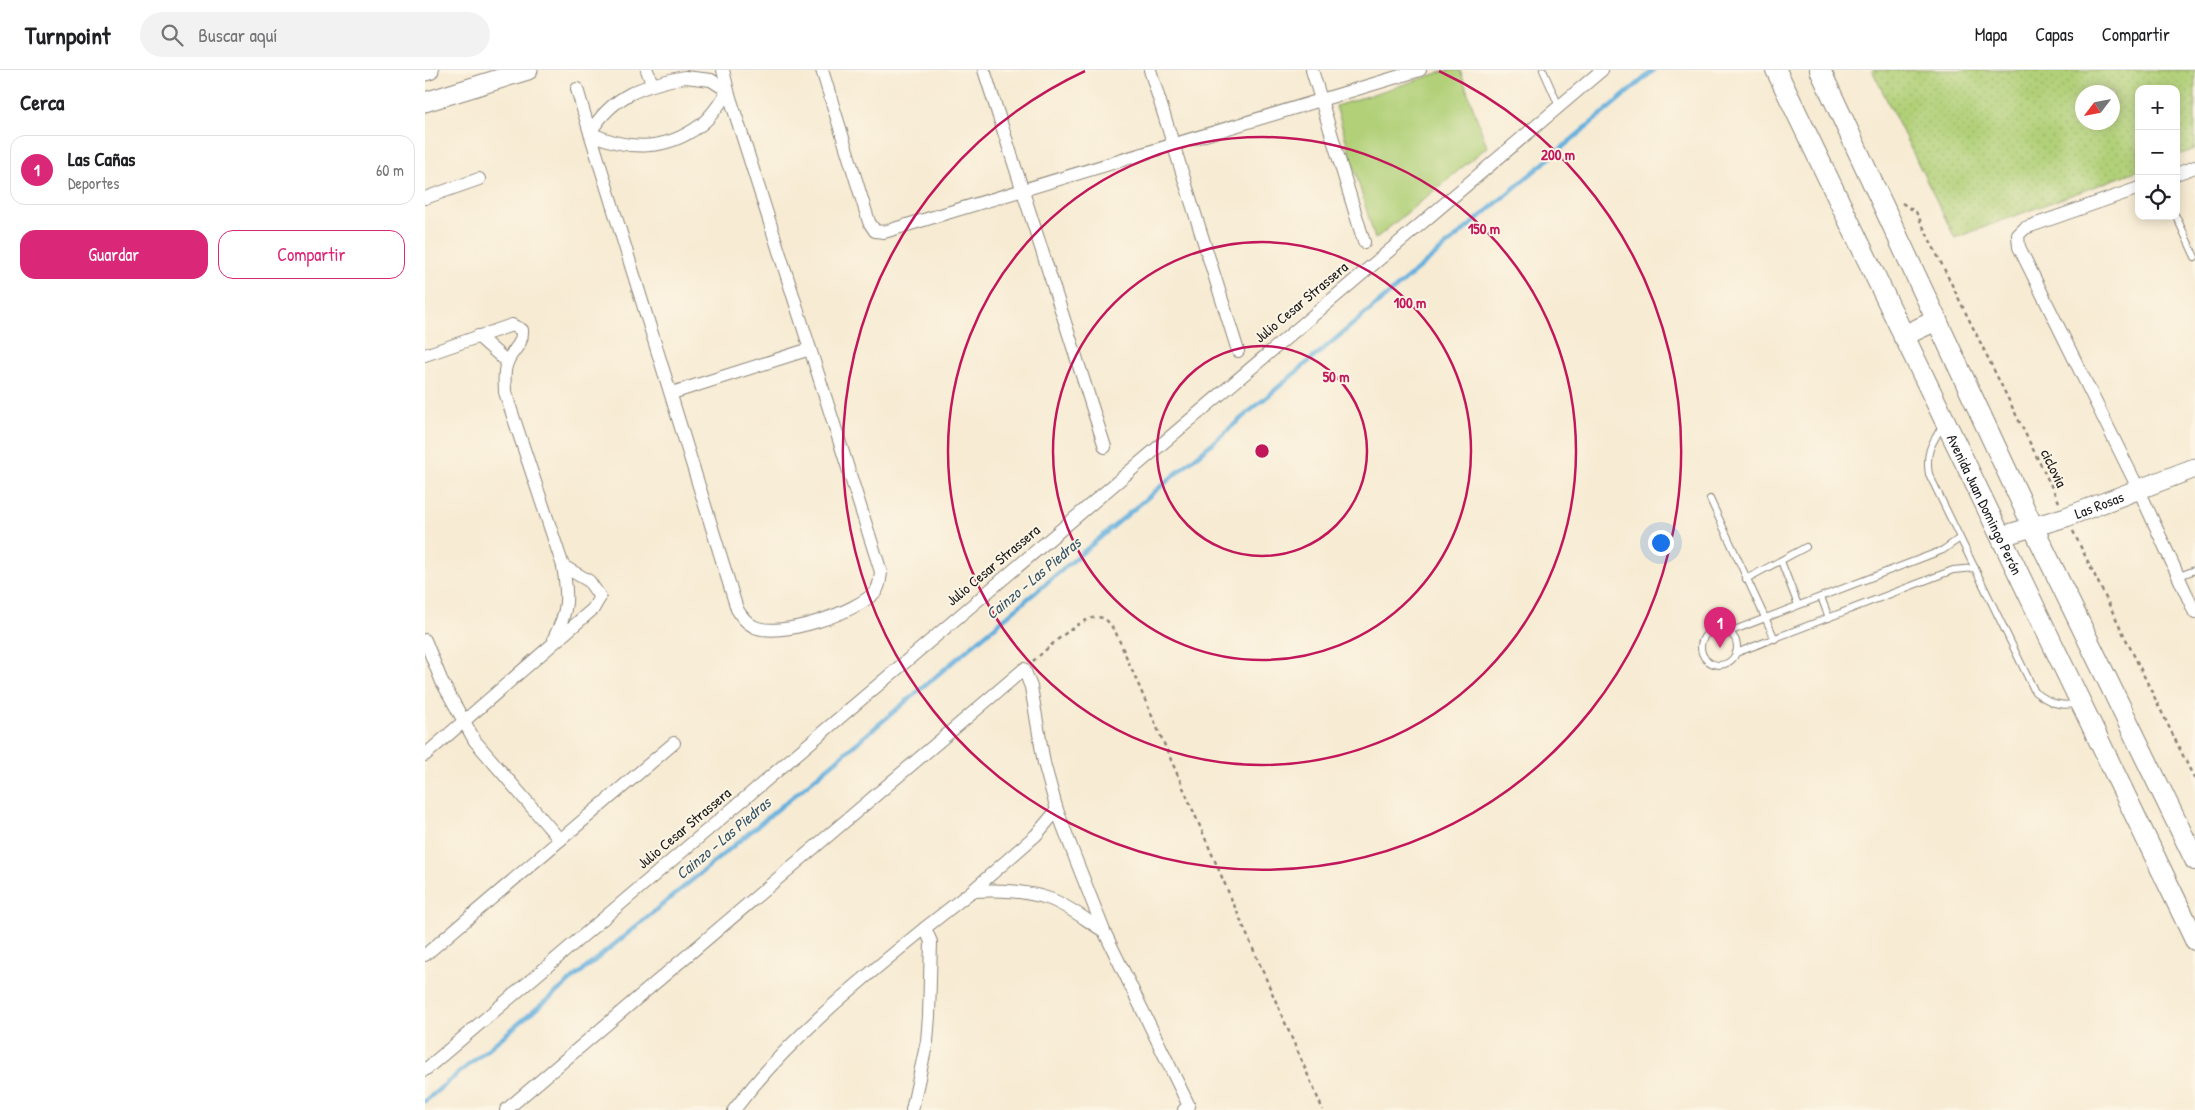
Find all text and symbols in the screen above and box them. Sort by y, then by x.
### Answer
search box [140,12,490,57]
text: Turnpoint [25,19,110,51]
icon: search [158,21,186,49]
text: Buscar aquí [198,22,278,48]
text: Mapa [1975,22,2007,47]
text: Capas [2035,22,2074,47]
text: Compartir [2102,22,2170,47]
north arrow [2075,85,2120,130]
map controls [2135,85,2180,220]
button: + [2135,85,2180,130]
text: Cerca [20,88,64,117]
button: − [2135,130,2180,175]
text: 200 m [1541,144,1575,165]
text: Las Cañas [68,146,135,172]
text: 1 [34,159,40,181]
text: 60 m [376,159,404,181]
text: Deportes [68,172,119,194]
button: locate [2135,175,2180,220]
text: 150 m [1468,218,1500,239]
button: Guardar [20,230,208,279]
button: Compartir [218,230,405,279]
street label: Julio Cesar Strassera [1250,256,1352,347]
text: 100 m [1394,292,1426,313]
text: 50 m [1323,366,1349,387]
street label: Avenida Juan Domingo Perón [1942,430,2028,578]
centre of rings [1253,442,1271,460]
street label: ciclovia [2036,445,2072,491]
street label: Las Rosas [2071,486,2127,523]
street label: Julio Cesar Strassera [942,519,1044,610]
your location [1648,530,1674,556]
water label: Cainzo - Las Piedras [981,531,1086,624]
pin: 1 [1704,607,1736,648]
street label: Julio Cesar Strassera [633,782,735,873]
water label: Cainzo - Las Piedras [671,791,776,884]

